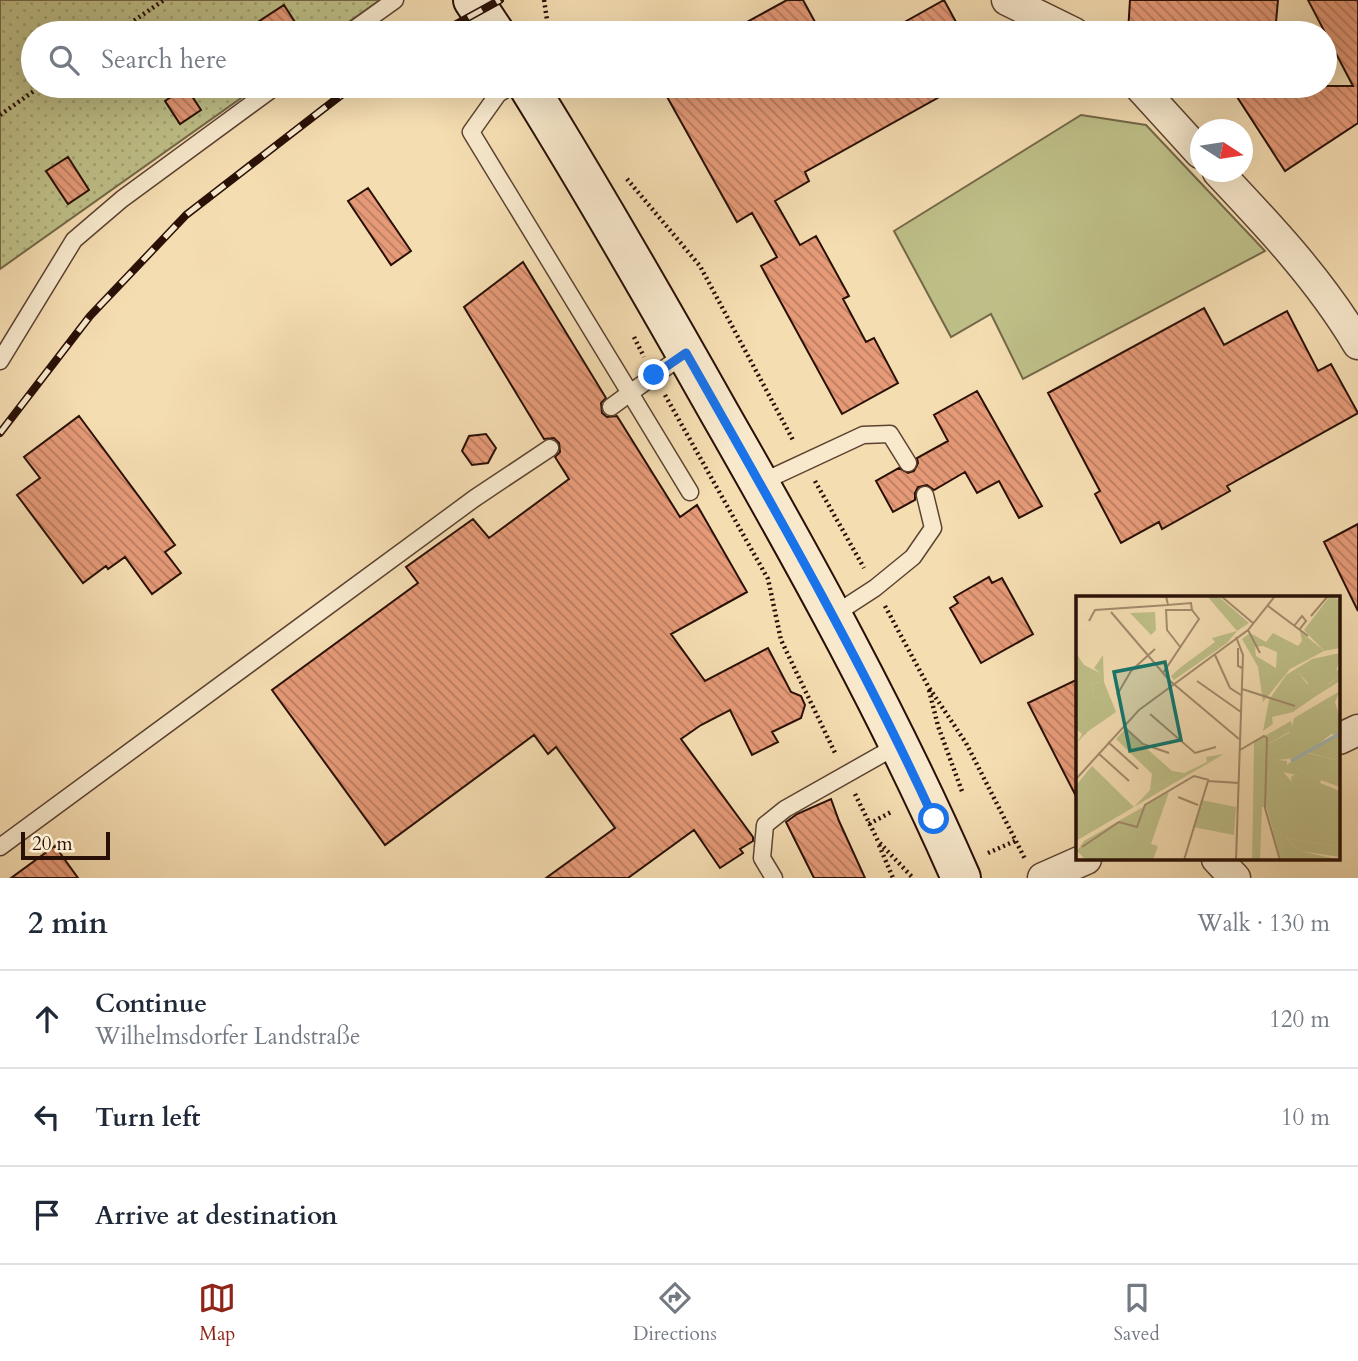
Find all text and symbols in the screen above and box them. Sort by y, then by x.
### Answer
search box [21,21,1337,98]
icon: search [45,41,83,79]
text: Search here [101,42,227,77]
north arrow [1190,119,1253,182]
route end [638,359,669,390]
inset map [1076,596,1340,860]
route start [918,803,949,834]
scale bar [21,829,110,861]
text: 20 m [32,831,73,857]
text: 2 min [28,903,108,944]
text: Walk · 130 m [1197,908,1330,939]
text: Continue [95,986,207,1021]
icon: ahead [28,1000,66,1038]
text: 120 m [1269,1004,1330,1035]
text: Wilhelmsdorfer Landstraße [95,1021,360,1052]
icon: left [28,1098,66,1136]
text: Turn left [95,1100,200,1135]
text: 10 m [1281,1102,1330,1133]
icon: arrive [28,1196,66,1234]
text: Arrive at destination [95,1198,338,1233]
tab: Map [198,1279,236,1347]
tab: Directions [633,1279,717,1347]
tab: Saved [1114,1279,1160,1347]

